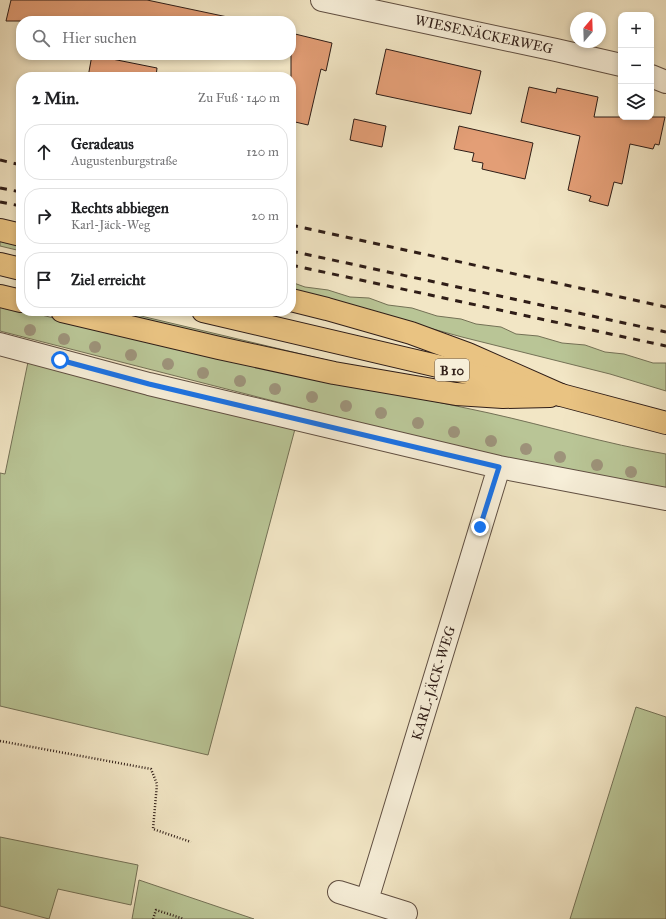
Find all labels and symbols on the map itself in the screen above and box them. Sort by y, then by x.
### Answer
street label: WIESENÄCKERWEG [413,11,555,57]
north arrow [570,12,606,48]
route start [51,351,69,369]
road number: B 10 [435,359,469,381]
route end [471,518,489,536]
street label: KARL-JÄCK-WEG [407,624,460,743]

